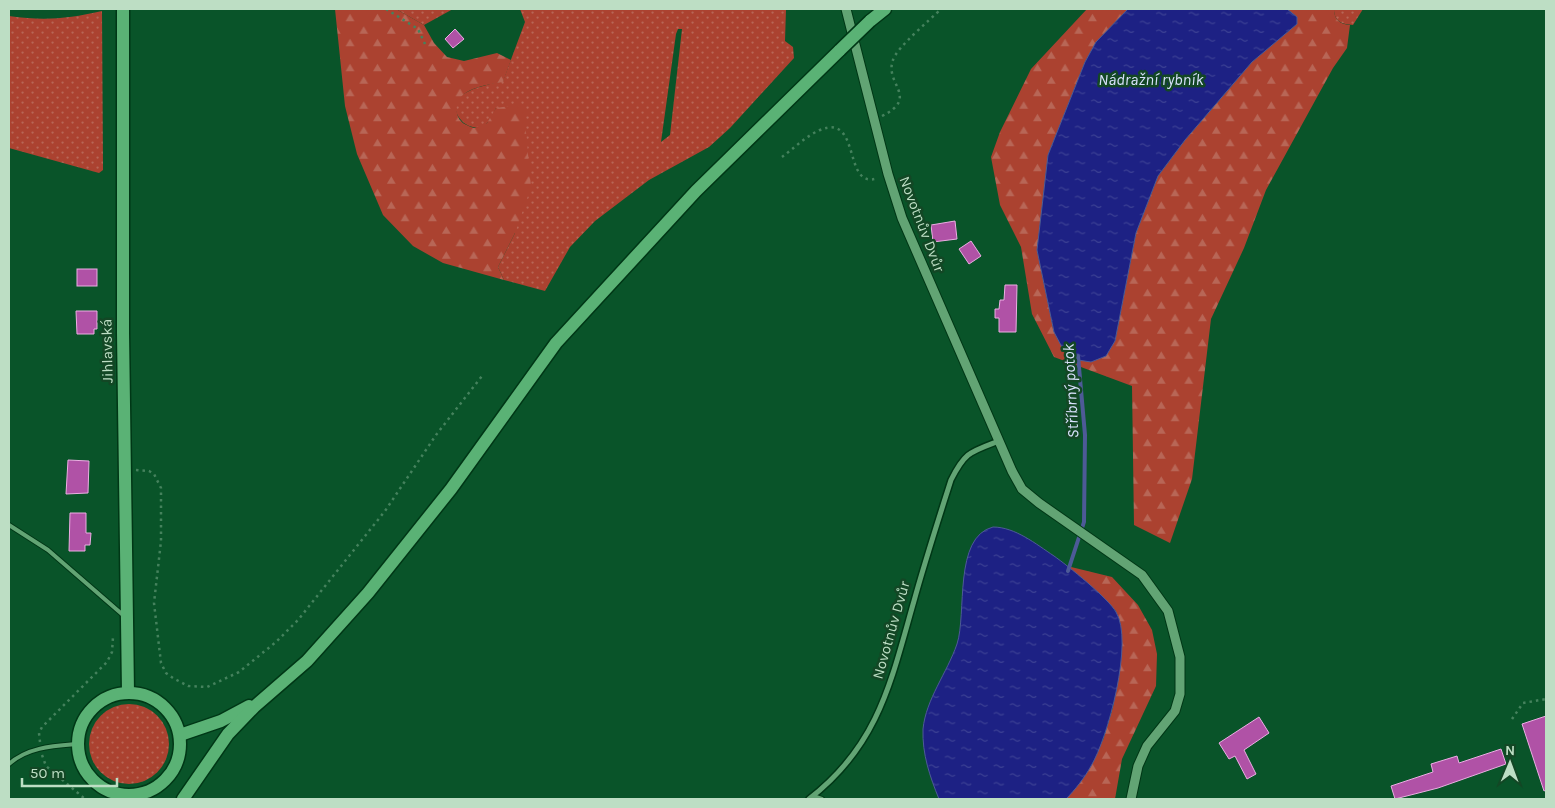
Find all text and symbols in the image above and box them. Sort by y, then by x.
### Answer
water label: Nádražní rybník [1098,70,1205,89]
street label: Novotnův Dvůr [895,174,949,275]
street label: Jihlavská [97,319,117,383]
water label: Stříbrný potok [1058,342,1082,439]
street label: Novotnův Dvůr [868,578,914,681]
north arrow [1485,738,1535,788]
text: N [1505,742,1515,759]
scale bar [22,756,118,788]
text: 50 m [30,764,65,782]

